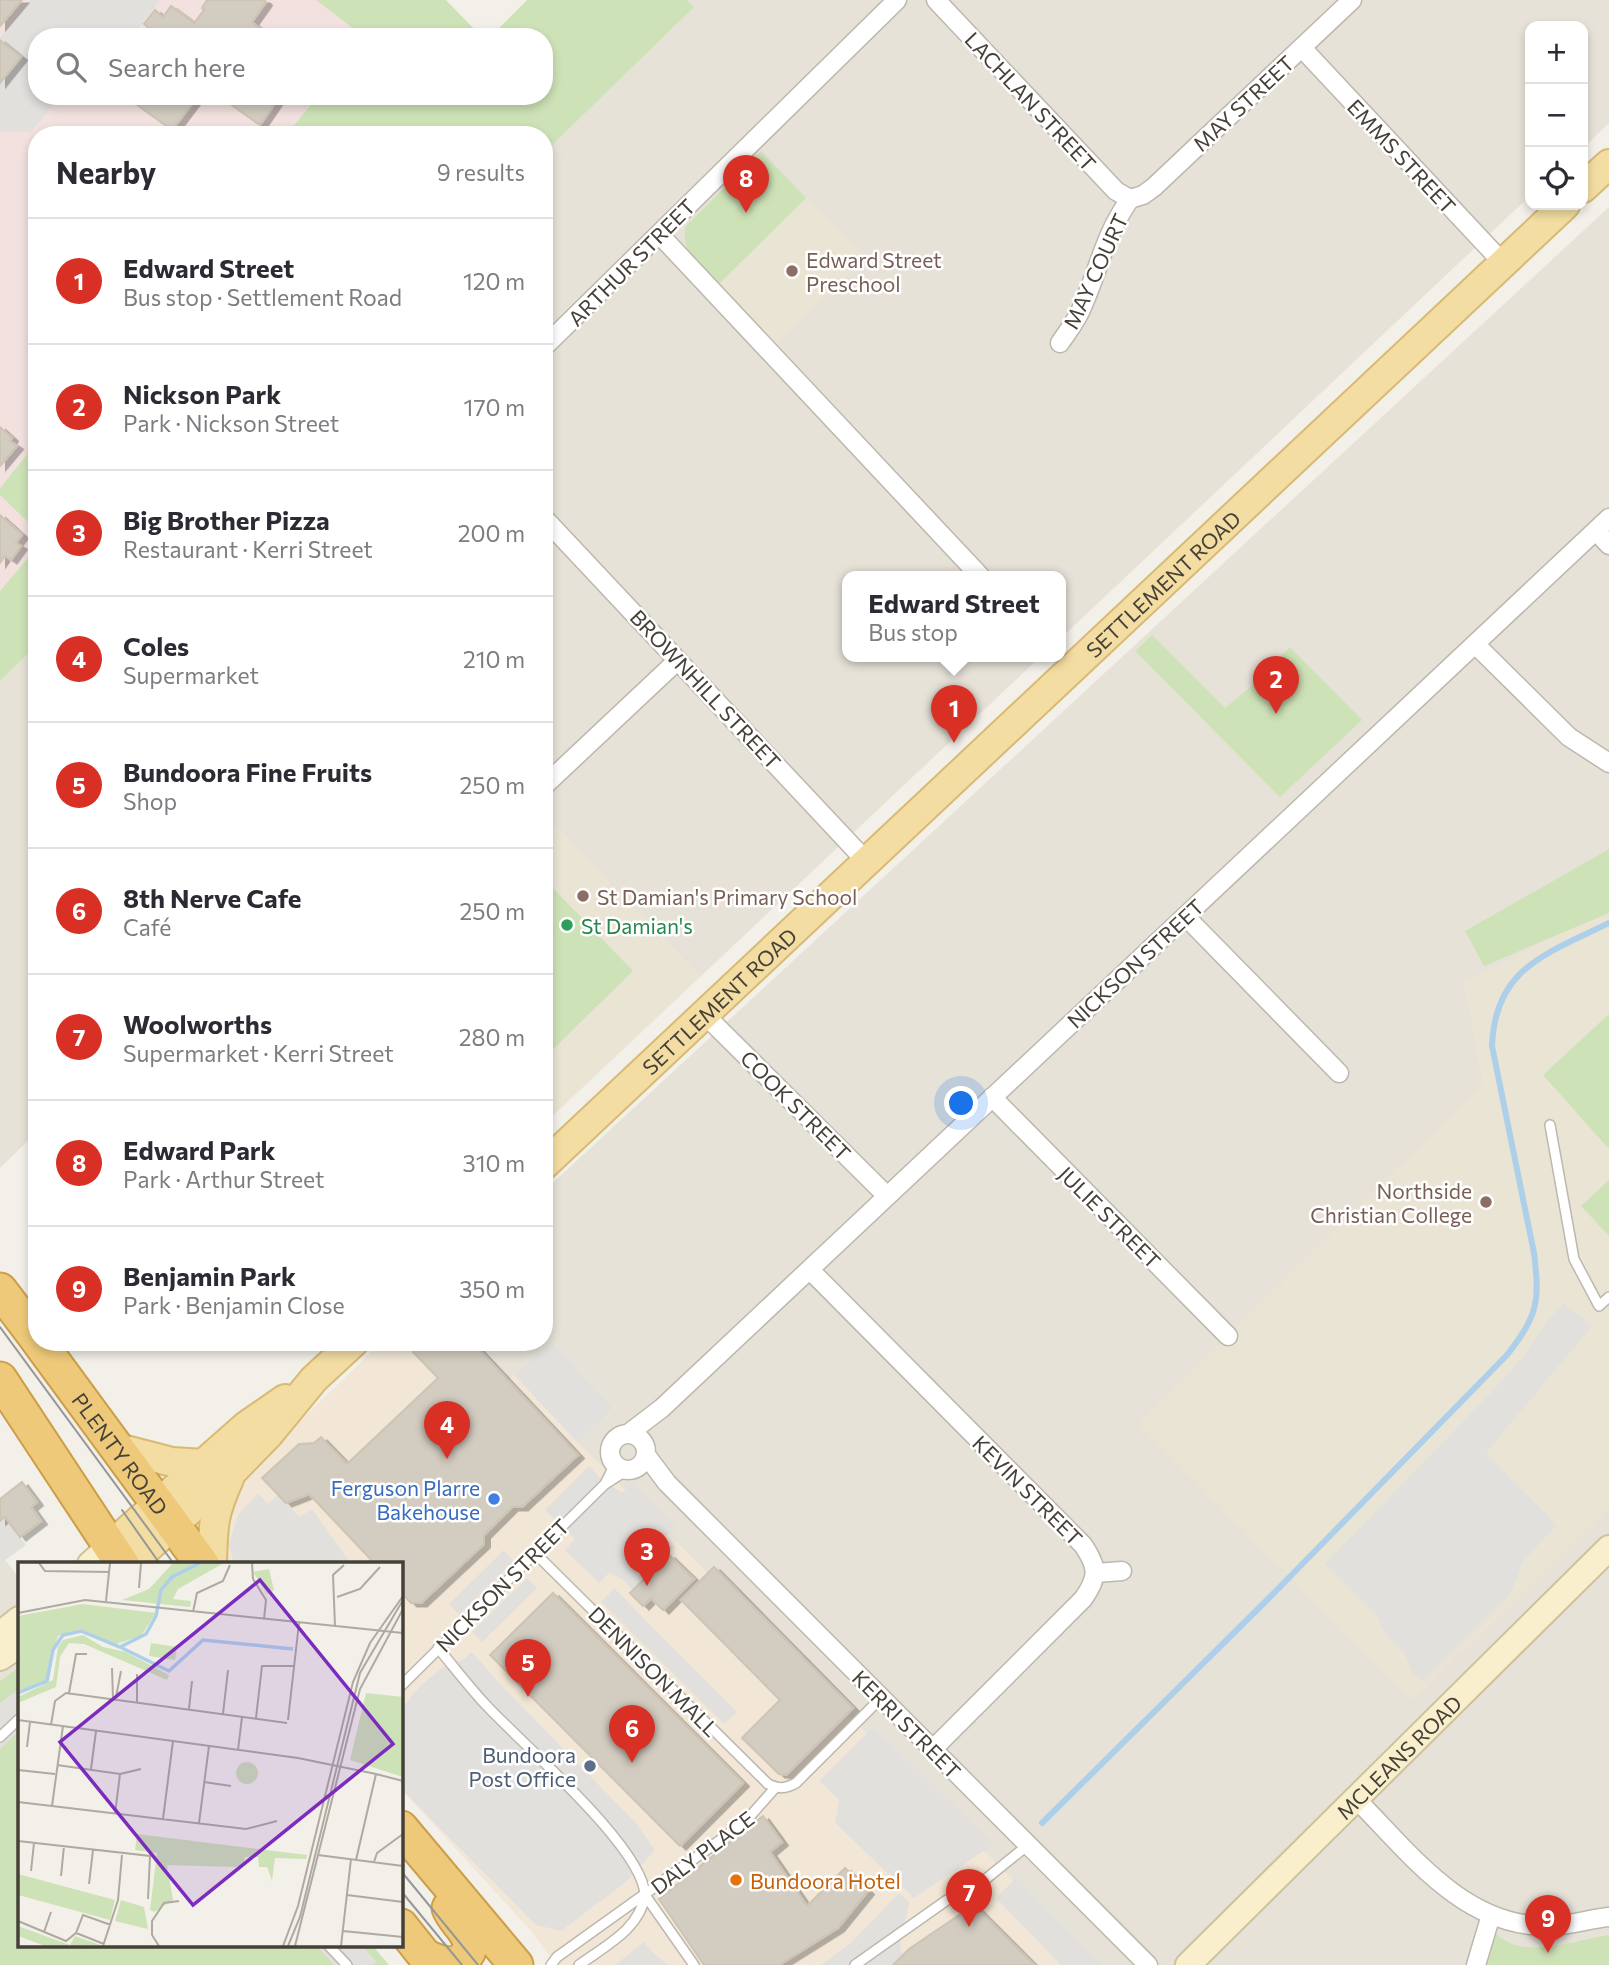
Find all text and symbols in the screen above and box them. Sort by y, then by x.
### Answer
map controls [1525,21,1588,210]
button: + [1525,21,1588,84]
street label: LACHLAN STREET [960,27,1102,175]
search box [28,28,553,105]
icon: search [52,48,90,86]
street label: MAY STREET [1188,50,1298,156]
text: Search here [108,51,246,82]
button: − [1525,84,1588,147]
street label: EMMS STREET [1343,94,1461,218]
button: locate [1525,147,1588,210]
text: Nearby [56,153,156,190]
pin: 8 [723,155,769,213]
text: 9 results [437,158,525,186]
street label: ARTHUR STREET [562,193,700,331]
street label: MAY COURT [1057,209,1133,333]
place label: Edward Street Preschool [806,247,942,296]
text: Edward Street [123,252,294,283]
marker: Edward Street Preschool [784,263,800,279]
text: 1 [74,267,84,295]
text: 120 m [463,267,525,295]
text: Bus stop · Settlement Road [123,283,402,311]
text: Nickson Park [123,378,281,409]
text: 2 [72,393,86,421]
text: 170 m [464,393,525,421]
text: Park · Nickson Street [123,409,339,437]
text: Big Brother Pizza [123,504,330,535]
street label: SETTLEMENT ROAD [1080,505,1245,662]
text: 3 [72,519,86,547]
text: 200 m [458,519,525,547]
text: Restaurant · Kerri Street [123,535,373,563]
popup [842,571,1066,662]
text: Edward Street [868,587,1040,618]
street label: BROWNHILL STREET [626,604,786,774]
text: Bus stop [868,618,958,646]
text: Coles [123,630,189,661]
text: 4 [72,645,86,673]
text: 210 m [463,645,525,673]
pin: 2 [1253,656,1299,714]
text: Supermarket [123,661,259,689]
pin: 1 [931,685,977,743]
text: Bundoora Fine Fruits [123,756,372,787]
text: 5 [72,771,86,799]
text: 250 m [460,771,525,799]
text: Shop [123,787,177,815]
text: 8th Nerve Cafe [123,882,302,913]
place label: St Damian's Primary School [597,884,857,909]
marker: St Damian's Primary School [575,888,591,904]
street label: NICKSON STREET [1062,893,1208,1033]
text: 6 [72,897,86,925]
text: 250 m [460,897,525,925]
text: Café [123,913,171,941]
place label: St Damian's [581,913,693,938]
marker: St Damian's [559,917,575,933]
street label: SETTLEMENT ROAD [637,922,801,1079]
text: Woolworths [123,1008,272,1039]
text: 7 [73,1023,85,1051]
text: 280 m [459,1023,525,1051]
text: Supermarket · Kerri Street [123,1039,394,1067]
street label: COOK STREET [736,1045,856,1165]
your location [944,1086,978,1120]
text: Edward Park [123,1134,276,1165]
text: 8 [72,1149,86,1177]
text: 310 m [463,1149,525,1177]
street label: JULIE STREET [1054,1161,1166,1273]
text: Park · Arthur Street [123,1165,324,1193]
place label: Northside Christian College [1310,1178,1472,1227]
marker: Northside Christian College [1478,1194,1494,1210]
text: Benjamin Park [123,1260,296,1291]
text: 9 [72,1275,86,1303]
text: 350 m [459,1275,525,1303]
text: Park · Benjamin Close [123,1291,345,1319]
street label: PLENTY ROAD [68,1387,174,1519]
pin: 4 [424,1401,470,1459]
street label: KEVIN STREET [968,1430,1088,1550]
place label: Ferguson Plarre Bakehouse [331,1475,480,1524]
marker: Ferguson Plarre Bakehouse [486,1491,502,1507]
street label: NICKSON STREET [430,1513,574,1657]
pin: 3 [624,1528,670,1586]
inset map [18,1562,402,1948]
street label: DENNISON MALL [584,1601,724,1741]
pin: 5 [505,1639,551,1697]
street label: KERRI STREET [848,1665,966,1783]
street label: MCLEANS ROAD [1331,1690,1466,1824]
pin: 6 [609,1705,655,1763]
place label: Bundoora Post Office [469,1742,576,1791]
marker: Bundoora Post Office [582,1758,598,1774]
street label: DALY PLACE [645,1805,759,1899]
place label: Bundoora Hotel [750,1868,901,1893]
pin: 7 [946,1869,992,1927]
marker: Bundoora Hotel [728,1872,744,1888]
pin: 9 [1525,1895,1571,1953]

